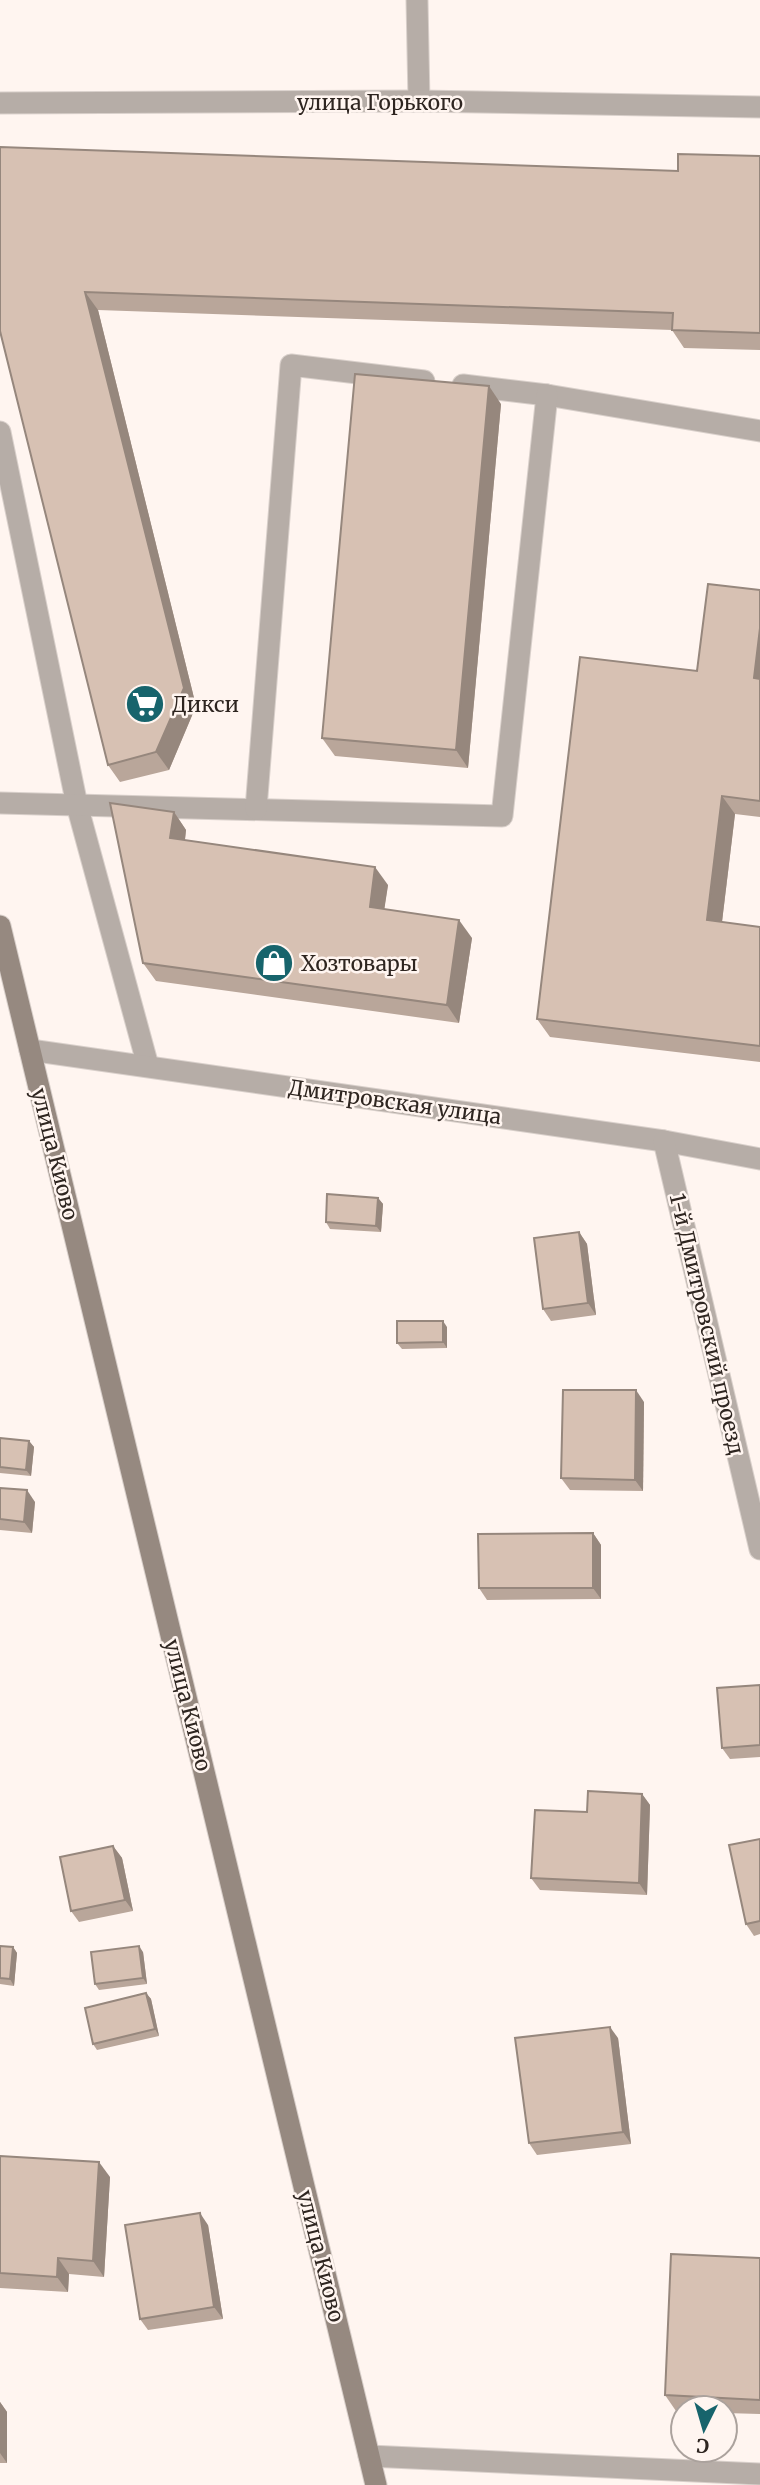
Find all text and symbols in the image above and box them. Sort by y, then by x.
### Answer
street label: улица Горького [297,89,463,116]
supermarket icon: Дикси [124,683,166,725]
place label: Дикси [172,691,239,718]
shop icon: Хозтовары [253,942,295,984]
place label: Хозтовары [301,950,418,977]
street label: Дмитровская улица [287,1074,503,1130]
street label: улица Киово [26,1085,84,1223]
street label: 1-й Дмитровский проезд [664,1191,750,1457]
street label: улица Киово [159,1636,217,1774]
street label: улица Киово [292,2187,350,2325]
north arrow [669,2394,739,2464]
text: С [695,2433,710,2458]

